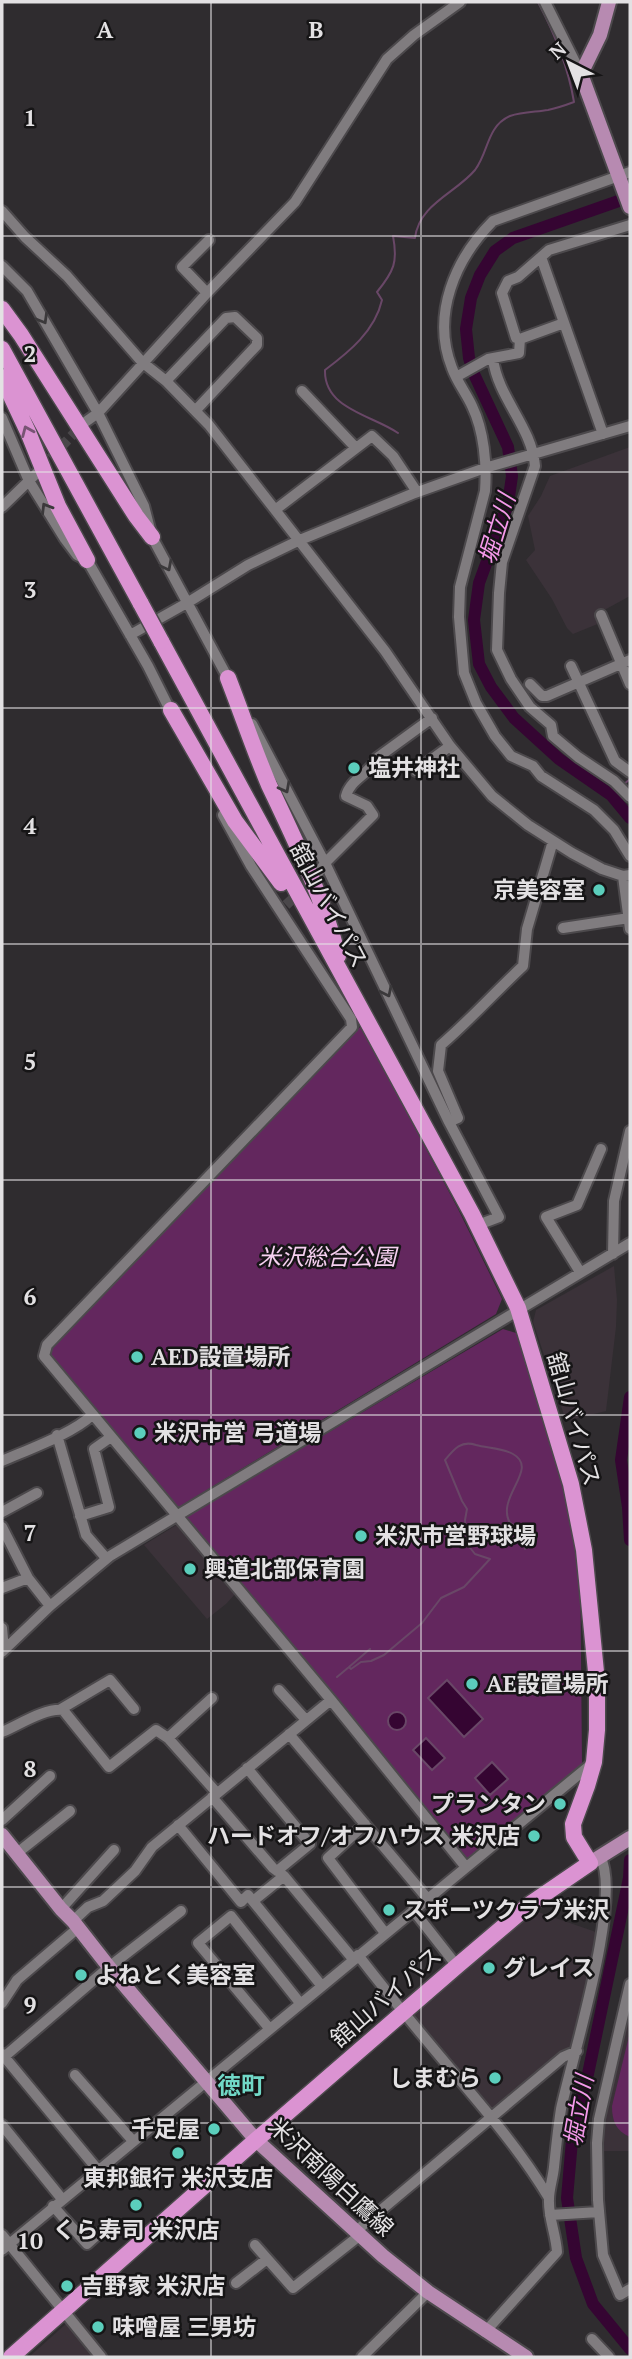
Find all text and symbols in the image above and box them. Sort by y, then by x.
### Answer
text: A [97,14,114,45]
text: B [309,14,324,45]
north arrow [534,28,604,98]
text: N [544,35,571,64]
text: 1 [24,102,37,133]
one-way arrow [35,312,48,325]
text: 2 [24,338,37,369]
one-way arrow [22,426,36,438]
water label: 堀立川 [470,487,523,568]
one-way arrow [41,502,54,515]
one-way arrow [159,558,172,571]
text: 3 [24,574,37,605]
place label: 塩井神社 [368,752,460,783]
marker: 塩井神社 [346,760,362,776]
one-way arrow [277,781,291,793]
text: 4 [24,810,37,841]
street label: 舘山バイパス [283,837,375,973]
place label: 京美容室 [493,874,585,905]
marker: 京美容室 [591,882,607,898]
one-way arrow [378,985,392,997]
text: 5 [24,1046,37,1077]
park label: 米沢総合公園 [258,1241,399,1272]
text: 6 [24,1281,37,1312]
place label: AED設置場所 [151,1341,291,1372]
street label: 舘山バイパス [541,1348,608,1489]
marker: AED設置場所 [129,1349,145,1365]
place label: 米沢市営 弓道場 [154,1417,321,1448]
marker: 米沢市営 弓道場 [132,1425,148,1441]
text: 7 [24,1517,37,1548]
place label: 米沢市営野球場 [375,1520,536,1551]
marker: 米沢市営野球場 [353,1528,369,1544]
place label: 興道北部保育園 [204,1553,365,1584]
marker: 興道北部保育園 [182,1561,198,1577]
place label: AE設置場所 [486,1668,609,1699]
marker: AE設置場所 [464,1676,480,1692]
text: 8 [24,1753,37,1784]
place label: プランタン [431,1788,546,1819]
marker: プランタン [552,1796,568,1812]
place label: ハードオフ/オフハウス 米沢店 [207,1820,520,1851]
marker: ハードオフ/オフハウス 米沢店 [526,1828,542,1844]
place label: スポーツクラブ米沢 [403,1894,610,1925]
marker: スポーツクラブ米沢 [381,1902,397,1918]
street label: 舘山バイパス [324,1940,448,2053]
place label: グレイス [503,1952,594,1983]
place label: よねとく美容室 [95,1959,255,1990]
marker: グレイス [481,1960,497,1976]
marker: よねとく美容室 [73,1967,89,1983]
text: 9 [24,1989,37,2020]
place label: しまむら [389,2062,481,2093]
district label: 徳町 [217,2069,265,2101]
marker: しまむら [487,2070,503,2086]
water label: 堀立川 [556,2070,601,2149]
street label: 米沢南陽白鷹線 [262,2110,401,2243]
place label: 千足屋 [131,2113,200,2144]
marker: 千足屋 [206,2121,222,2137]
marker: 東邦銀行 米沢支店 [170,2145,186,2161]
place label: 東邦銀行 米沢支店 [83,2162,273,2193]
marker: くら寿司 米沢店 [128,2197,144,2213]
place label: くら寿司 米沢店 [52,2214,220,2245]
text: 10 [17,2225,43,2256]
place label: 吉野家 米沢店 [81,2270,225,2301]
marker: 吉野家 米沢店 [59,2278,75,2294]
place label: 味噌屋 三男坊 [112,2311,256,2342]
marker: 味噌屋 三男坊 [90,2319,106,2335]

